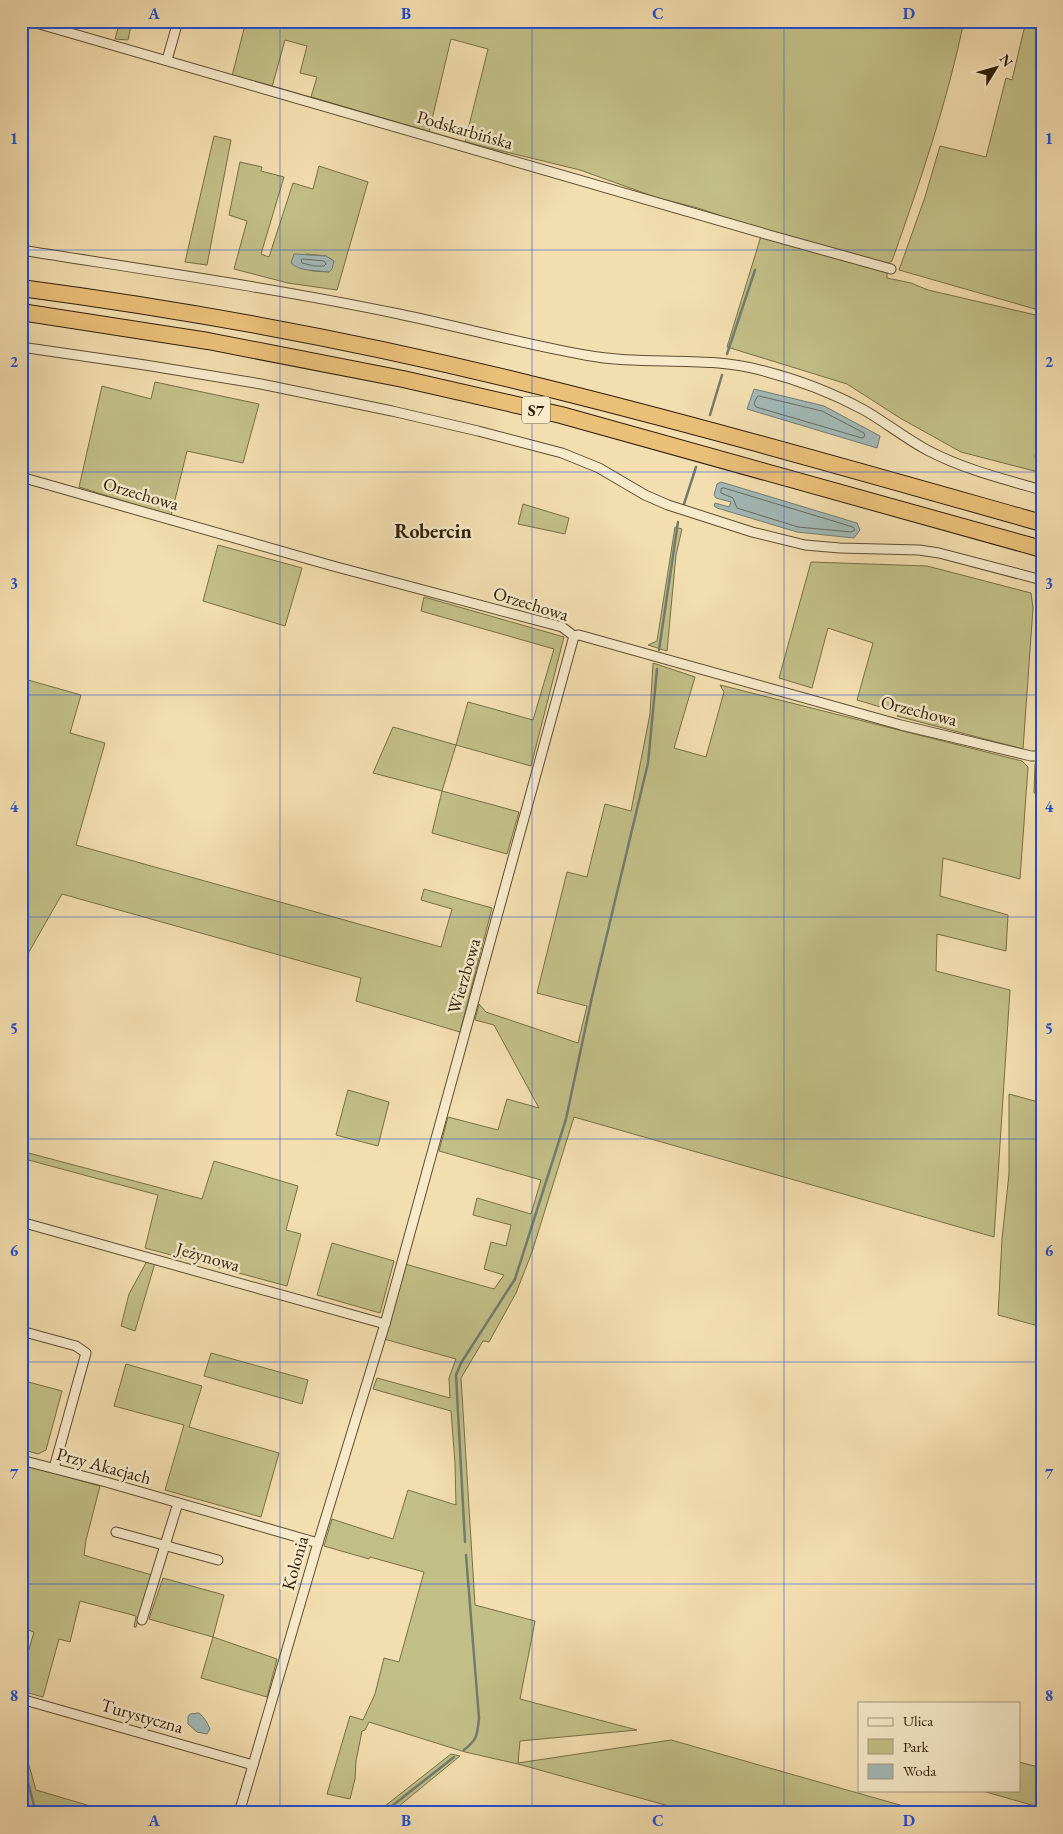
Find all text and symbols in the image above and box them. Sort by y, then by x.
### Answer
text: A [147,3,160,24]
text: B [401,3,411,24]
text: C [652,3,664,24]
text: D [903,3,915,24]
north arrow [970,42,1020,92]
text: N [996,50,1017,71]
street label: Podskarbińska [414,105,517,154]
text: 1 [10,128,18,149]
text: 1 [1045,128,1053,149]
text: 2 [10,351,19,372]
text: 2 [1045,351,1054,372]
road number: S7 [522,396,550,424]
street label: Orzechowa [101,472,183,516]
district label: Robercin [394,518,472,544]
text: 3 [10,573,18,594]
text: 3 [1045,573,1053,594]
street label: Orzechowa [491,581,573,626]
street label: Orzechowa [879,690,960,731]
text: 4 [10,796,19,817]
text: 4 [1045,796,1054,817]
street label: Wierzbowa [442,935,485,1016]
text: 5 [10,1018,18,1039]
text: 5 [1045,1018,1053,1039]
street label: Jeżynowa [172,1236,243,1277]
text: 6 [10,1240,19,1261]
text: 6 [1045,1240,1054,1261]
street label: Przy Akacjach [54,1442,154,1489]
text: 7 [10,1463,19,1484]
text: 7 [1045,1463,1054,1484]
street label: Kolonia [276,1532,313,1593]
text: 8 [10,1685,18,1706]
text: 8 [1045,1685,1053,1706]
street label: Turystyczna [98,1693,187,1738]
legend [858,1702,1020,1792]
text: Ulica [903,1711,933,1730]
text: Park [903,1737,930,1756]
text: Woda [903,1761,936,1780]
text: A [147,1810,160,1831]
text: B [401,1810,411,1831]
text: C [652,1810,664,1831]
text: D [903,1810,915,1831]

